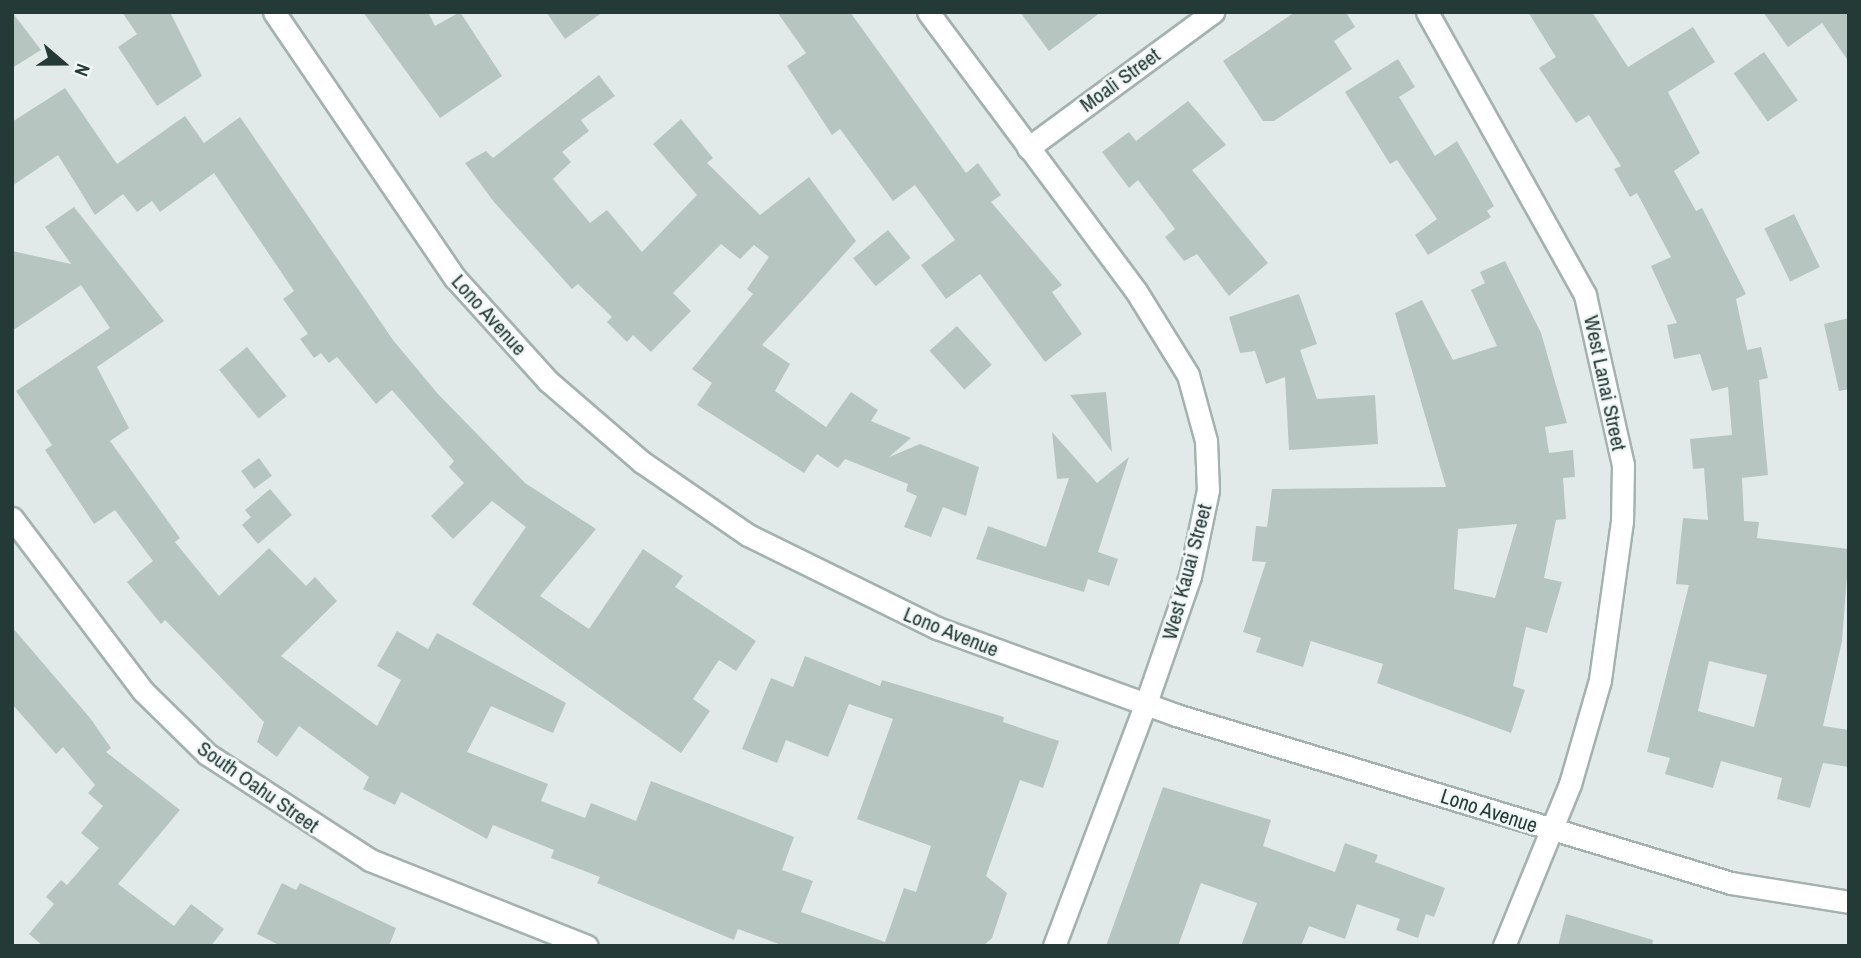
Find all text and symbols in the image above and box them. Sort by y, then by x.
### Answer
north arrow [28,28,98,98]
street label: Moali Street [1075,43,1165,117]
text: N [69,60,97,80]
street label: Lono Avenue [446,269,532,361]
street label: West Lanai Street [1578,313,1632,453]
street label: West Kauai Street [1157,501,1217,643]
street label: Lono Avenue [899,601,1003,663]
street label: South Oahu Street [192,736,324,838]
street label: Lono Avenue [1437,783,1541,839]

